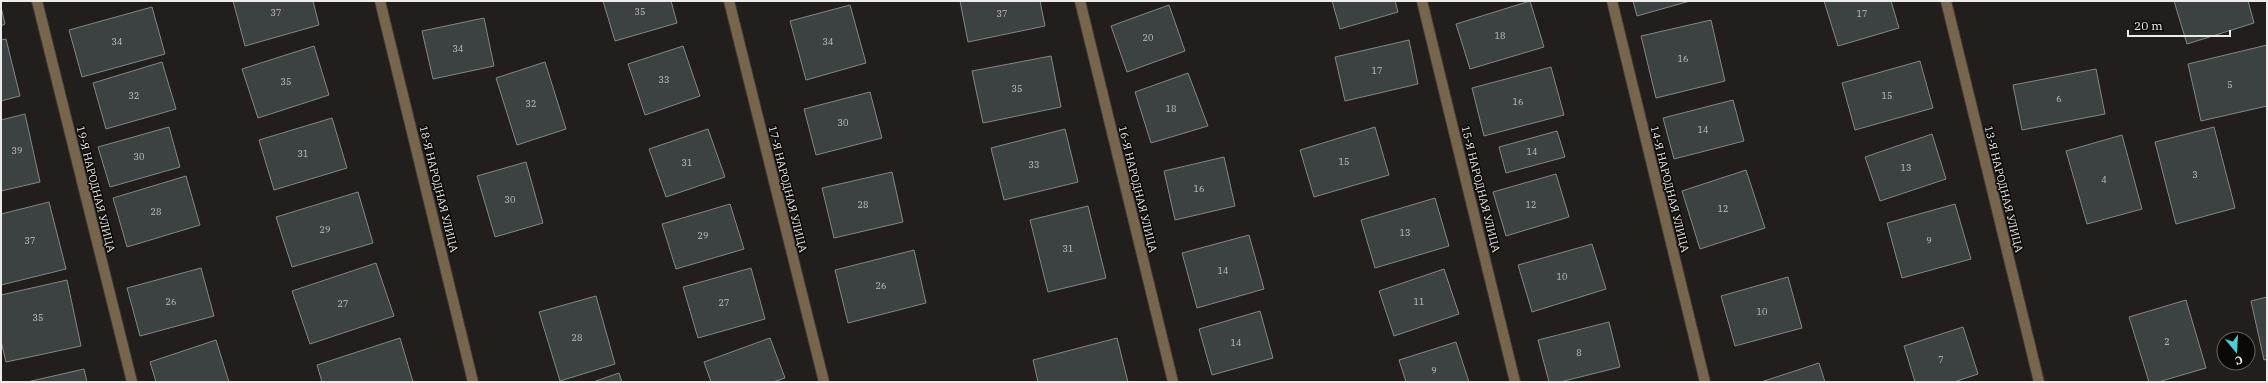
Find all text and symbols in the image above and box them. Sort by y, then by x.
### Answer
house number: 35 [635,6,645,17]
house number: 37 [271,7,281,18]
house number: 37 [997,8,1007,19]
house number: 17 [1857,8,1867,19]
scale bar [2128,12,2230,38]
text: 20 m [2134,18,2163,33]
house number: 18 [1495,30,1505,41]
house number: 20 [1143,32,1153,43]
house number: 34 [112,36,122,47]
house number: 34 [823,36,833,47]
house number: 34 [453,43,463,54]
house number: 16 [1678,53,1688,64]
house number: 17 [1372,65,1382,76]
house number: 33 [659,74,669,85]
house number: 35 [281,76,291,87]
house number: 5 [2227,79,2233,90]
house number: 35 [1012,83,1022,94]
house number: 32 [129,90,139,101]
house number: 15 [1882,90,1892,101]
house number: 6 [2056,93,2062,104]
house number: 16 [1513,96,1523,107]
house number: 32 [526,98,536,109]
house number: 18 [1166,103,1176,114]
house number: 30 [838,117,848,128]
street label: 19-Я НАРОДНАЯ УЛИЦА [73,124,119,254]
street label: 18-Я НАРОДНАЯ УЛИЦА [416,124,462,254]
street label: 17-Я НАРОДНАЯ УЛИЦА [765,124,811,254]
street label: 16-Я НАРОДНАЯ УЛИЦА [1115,124,1161,254]
street label: 15-Я НАРОДНАЯ УЛИЦА [1458,124,1504,254]
street label: 14-Я НАРОДНАЯ УЛИЦА [1647,124,1693,254]
house number: 14 [1698,124,1708,135]
street label: 13-Я НАРОДНАЯ УЛИЦА [1981,124,2027,254]
house number: 39 [12,145,22,156]
house number: 14 [1527,146,1537,157]
house number: 31 [298,148,308,159]
house number: 30 [134,151,144,162]
house number: 15 [1339,156,1349,167]
house number: 31 [682,157,692,168]
house number: 33 [1029,159,1039,170]
house number: 13 [1901,162,1911,173]
house number: 3 [2192,169,2198,180]
house number: 4 [2101,174,2107,185]
house number: 16 [1194,183,1204,194]
house number: 30 [505,194,515,205]
house number: 28 [858,199,868,210]
house number: 12 [1526,199,1536,210]
house number: 12 [1718,203,1728,214]
house number: 28 [151,206,161,217]
house number: 29 [320,224,330,235]
house number: 13 [1400,227,1410,238]
house number: 29 [698,230,708,241]
house number: 37 [25,235,35,246]
house number: 9 [1926,235,1932,246]
house number: 31 [1063,243,1073,254]
house number: 14 [1218,265,1228,276]
house number: 10 [1557,271,1567,282]
house number: 26 [876,280,886,291]
house number: 26 [166,296,176,307]
house number: 11 [1414,296,1424,307]
house number: 27 [719,297,729,308]
house number: 27 [338,298,348,309]
house number: 10 [1757,306,1767,317]
house number: 35 [33,312,43,323]
north arrow [2216,331,2256,371]
house number: 28 [572,332,582,343]
house number: 2 [2164,336,2170,347]
house number: 14 [1231,337,1241,348]
house number: 8 [1576,347,1582,358]
text: С [2233,353,2245,368]
house number: 7 [1938,354,1944,365]
house number: 9 [1431,365,1437,376]

